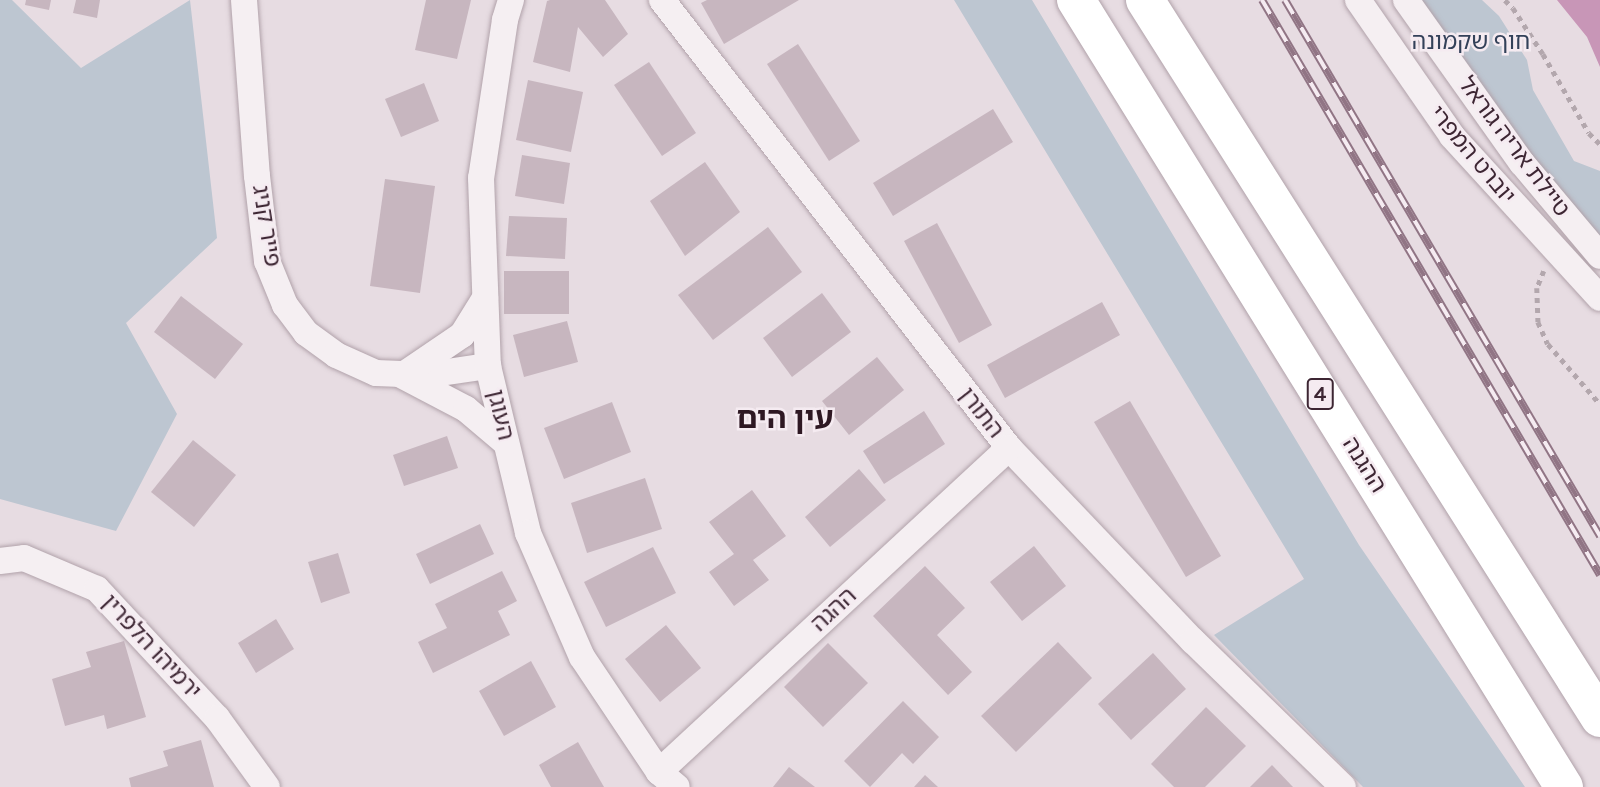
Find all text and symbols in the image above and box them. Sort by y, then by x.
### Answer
park label: חוף שקמונה [1412,28,1530,56]
street label: טיילת אריה גוראל [1453,72,1575,222]
street label: יוברט המפרי [1423,100,1521,210]
street label: פייר קניג [246,183,286,269]
road number: 4 [1306,376,1334,412]
street label: התורן [953,382,1009,444]
street label: העוגן [481,387,519,443]
district label: עין הים [737,400,833,436]
street label: ההגנה [1336,432,1392,498]
street label: ההגה [806,582,862,638]
street label: ירמיהו הלפרין [96,589,206,705]

